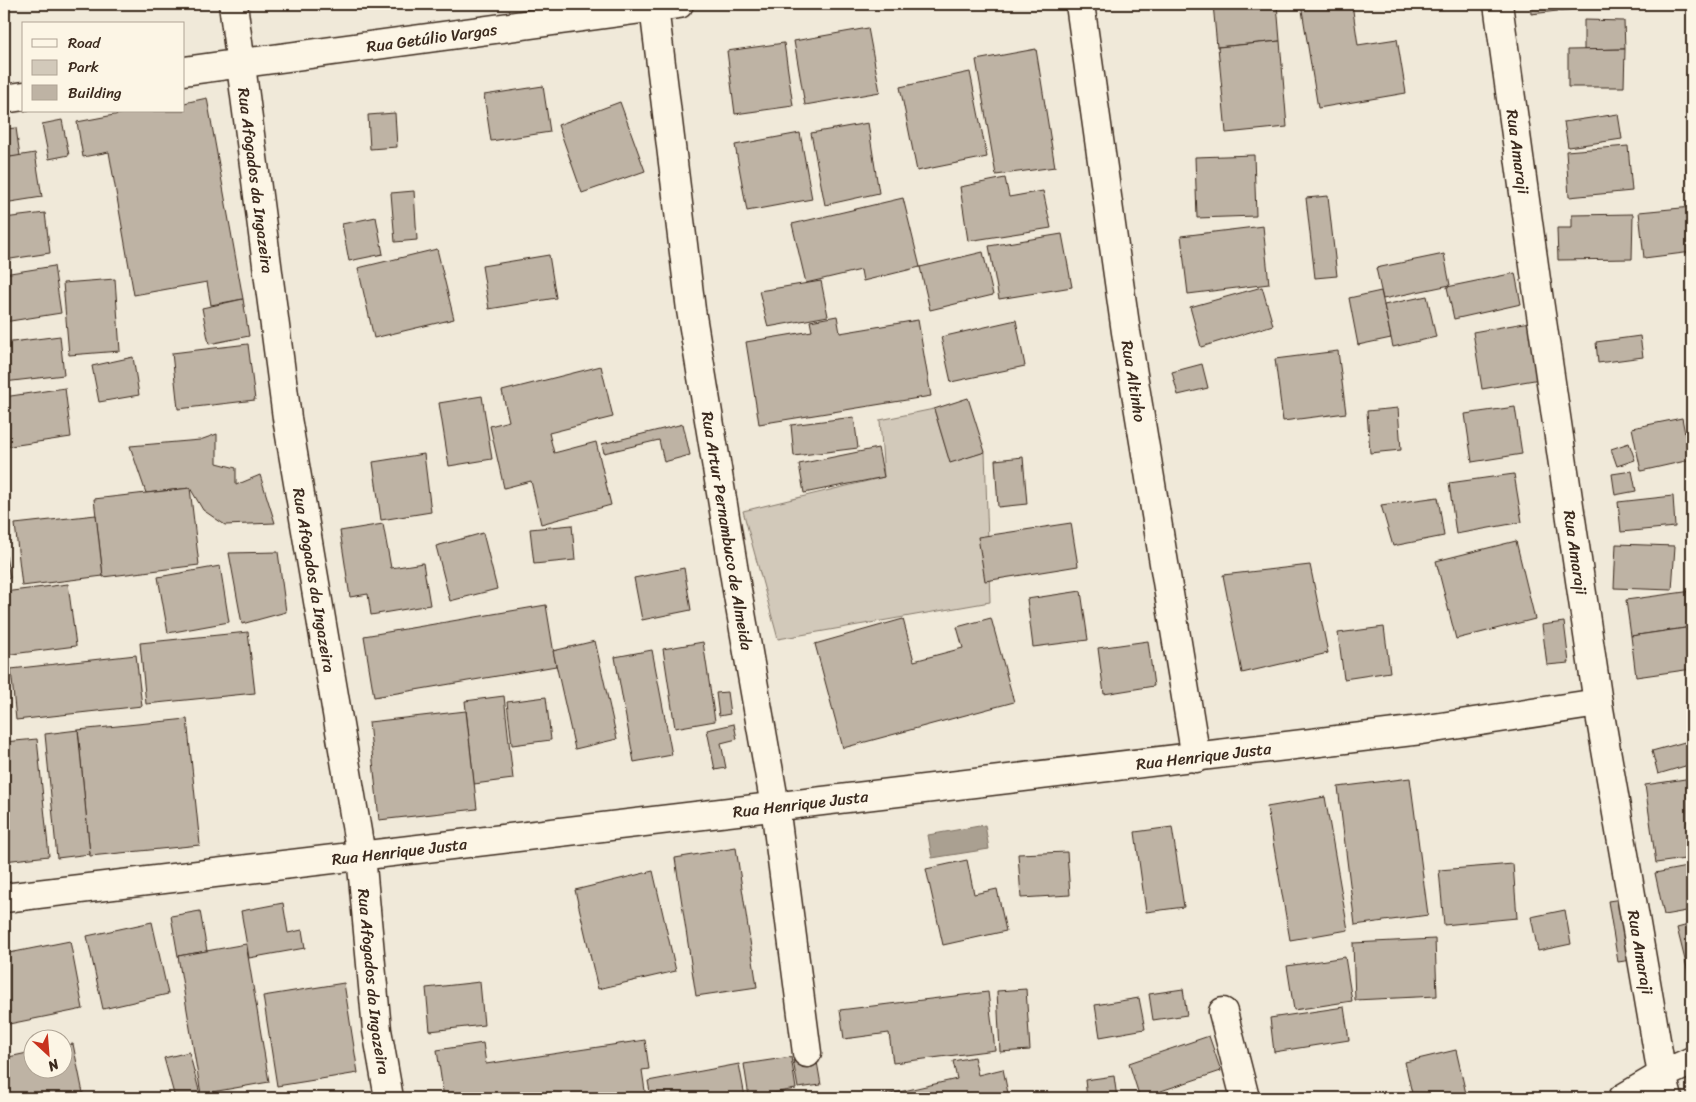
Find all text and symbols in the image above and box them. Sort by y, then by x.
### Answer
street label: Rua Getúlio Vargas [365,15,500,61]
legend [22,22,185,112]
text: Road [68,30,101,56]
text: Park [68,54,99,80]
text: Building [68,80,122,106]
street label: Rua Afogados da Ingazeira [229,86,282,275]
street label: Rua Amaraji [1498,108,1538,196]
street label: Rua Altinho [1113,338,1155,424]
street label: Rua Artur Pernambuco de Almeida [693,409,762,654]
street label: Rua Afogados da Ingazeira [284,486,344,675]
street label: Rua Amaraji [1555,508,1596,597]
street label: Rua Henrique Justa [1134,734,1274,779]
street label: Rua Henrique Justa [731,782,871,826]
street label: Rua Henrique Justa [330,829,469,874]
street label: Rua Afogados da Ingazeira [349,887,399,1077]
street label: Rua Amaraji [1619,908,1662,997]
north arrow [22,1030,72,1080]
text: N [43,1051,64,1079]

